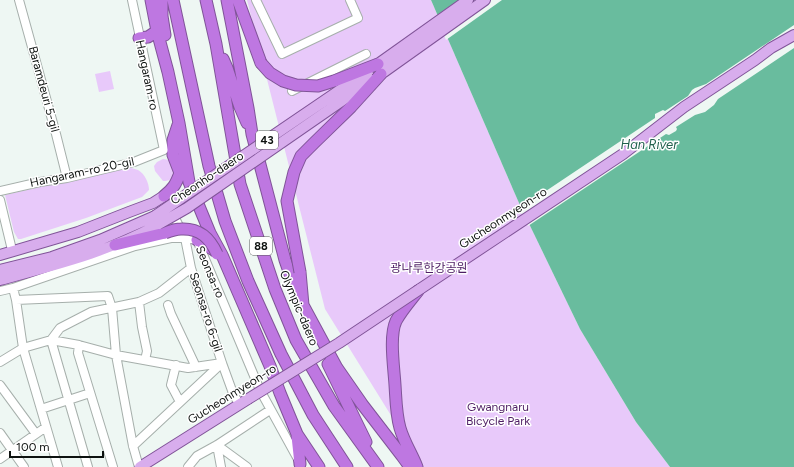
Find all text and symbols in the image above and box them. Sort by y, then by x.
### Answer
street label: Hangaram-ro [133,39,161,111]
street label: Baramdeuri 5-gil [26,45,62,133]
road number: 43 [256,131,278,149]
water label: Han River [620,137,678,152]
street label: Cheonho-daero [168,148,246,208]
street label: Hangaram-ro 20-gil [29,154,135,190]
street label: Gucheonmyeon-ro [457,184,550,252]
road number: 88 [250,237,272,255]
street label: Seonsa-ro [193,244,227,300]
park label: 광나루한강공원 [390,261,468,275]
street label: Olympic-daero [277,268,321,348]
street label: Seonsa-ro 6-gil [187,271,225,353]
street label: Gucheonmyeon-ro [185,361,279,427]
park label: Gwangnaru Bicycle Park [466,400,530,428]
scale bar [10,433,103,459]
text: 100 m [16,440,50,454]

